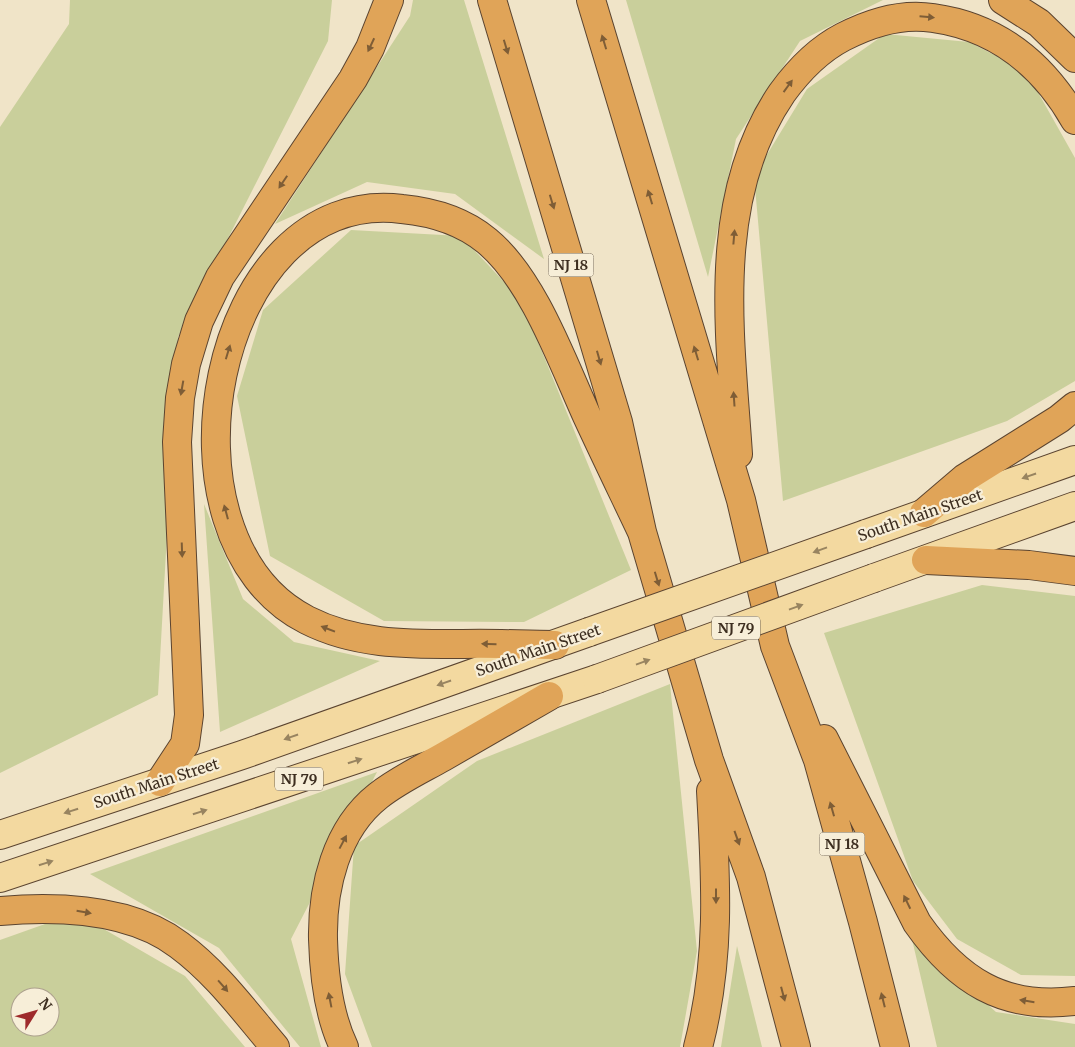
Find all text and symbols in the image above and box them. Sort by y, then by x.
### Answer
one-way arrow [919,14,935,22]
one-way arrow [599,34,607,49]
one-way arrow [366,38,374,52]
one-way arrow [503,39,511,54]
one-way arrow [783,79,793,93]
one-way arrow [278,175,288,188]
one-way arrow [646,190,654,205]
one-way arrow [549,195,557,210]
one-way arrow [730,229,738,245]
road number: NJ 18 [548,254,594,276]
one-way arrow [224,344,232,359]
one-way arrow [692,345,700,360]
one-way arrow [595,351,603,366]
one-way arrow [177,381,185,397]
one-way arrow [730,391,738,407]
one-way arrow [1021,473,1036,481]
street label: South Main Street [855,485,985,545]
one-way arrow [222,504,230,519]
one-way arrow [178,543,186,559]
one-way arrow [812,547,827,554]
one-way arrow [653,572,661,587]
one-way arrow [789,603,804,611]
road number: NJ 79 [712,616,760,640]
street label: South Main Street [473,620,603,680]
one-way arrow [320,625,335,633]
one-way arrow [480,640,496,648]
one-way arrow [636,658,651,666]
one-way arrow [436,679,451,687]
one-way arrow [283,733,298,741]
street label: South Main Street [91,754,221,812]
one-way arrow [347,756,362,764]
road number: NJ 79 [275,768,323,791]
one-way arrow [827,801,835,816]
one-way arrow [63,808,78,816]
one-way arrow [193,808,208,815]
one-way arrow [734,831,741,846]
road number: NJ 18 [820,832,864,856]
one-way arrow [339,834,347,849]
one-way arrow [39,859,54,866]
one-way arrow [712,888,720,904]
one-way arrow [903,895,911,909]
one-way arrow [76,908,92,916]
one-way arrow [217,980,228,992]
north arrow [10,987,60,1037]
one-way arrow [779,987,787,1002]
one-way arrow [325,992,333,1008]
one-way arrow [879,992,887,1007]
text: N [35,994,56,1014]
one-way arrow [1018,996,1034,1004]

